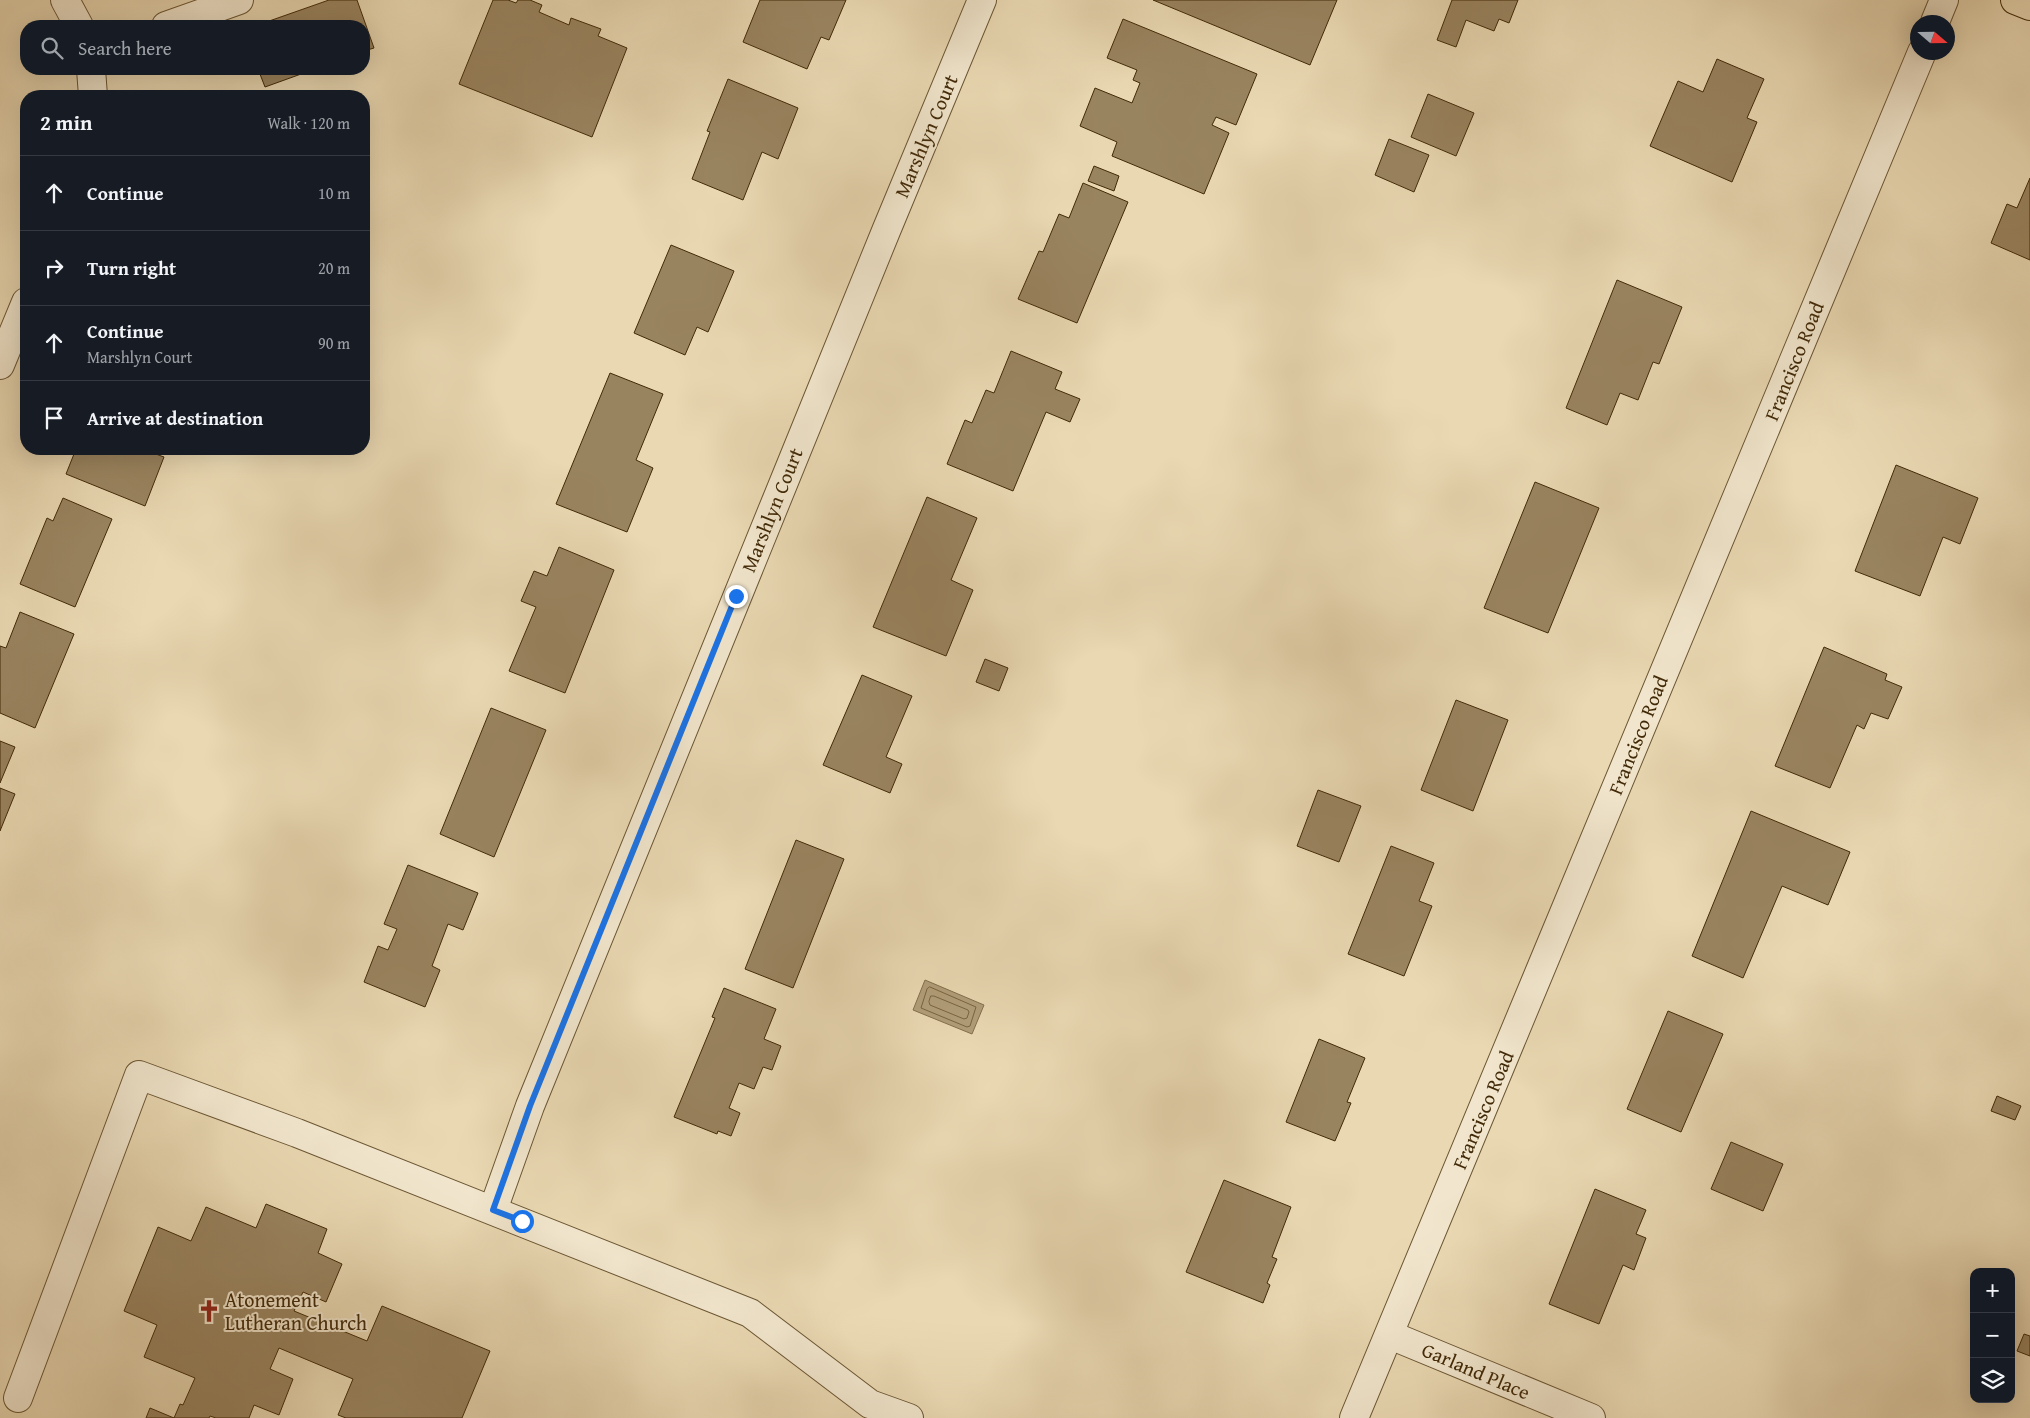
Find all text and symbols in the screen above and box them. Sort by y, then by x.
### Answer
north arrow [1910,15,1955,60]
search box [20,20,370,75]
icon: search [38,34,66,62]
text: Search here [78,34,172,62]
street label: Marshlyn Court [886,70,965,202]
text: 2 min [40,107,92,138]
text: Walk · 120 m [267,111,350,135]
icon: ahead [40,179,68,207]
text: Continue [87,179,164,207]
text: 10 m [318,181,350,205]
icon: right [40,254,68,282]
text: Turn right [87,254,176,282]
text: 20 m [318,256,350,280]
street label: Francisco Road [1756,297,1831,425]
text: Continue [87,317,164,345]
icon: ahead [40,329,68,357]
text: 90 m [318,331,350,355]
text: Marshlyn Court [87,345,192,369]
icon: arrive [40,404,68,432]
text: Arrive at destination [87,404,263,432]
street label: Marshlyn Court [733,443,810,576]
route end [725,585,748,608]
street label: Francisco Road [1600,671,1675,799]
street label: Francisco Road [1445,1046,1521,1174]
route start [511,1210,534,1233]
map controls [1970,1268,2015,1403]
button: + [1970,1268,2015,1313]
place label: Atonement Lutheran Church [225,1285,367,1337]
church icon: Atonement Lutheran Church [196,1298,222,1324]
button: − [1970,1313,2015,1358]
street label: Garland Place [1418,1335,1535,1406]
button: layers [1970,1358,2015,1403]

